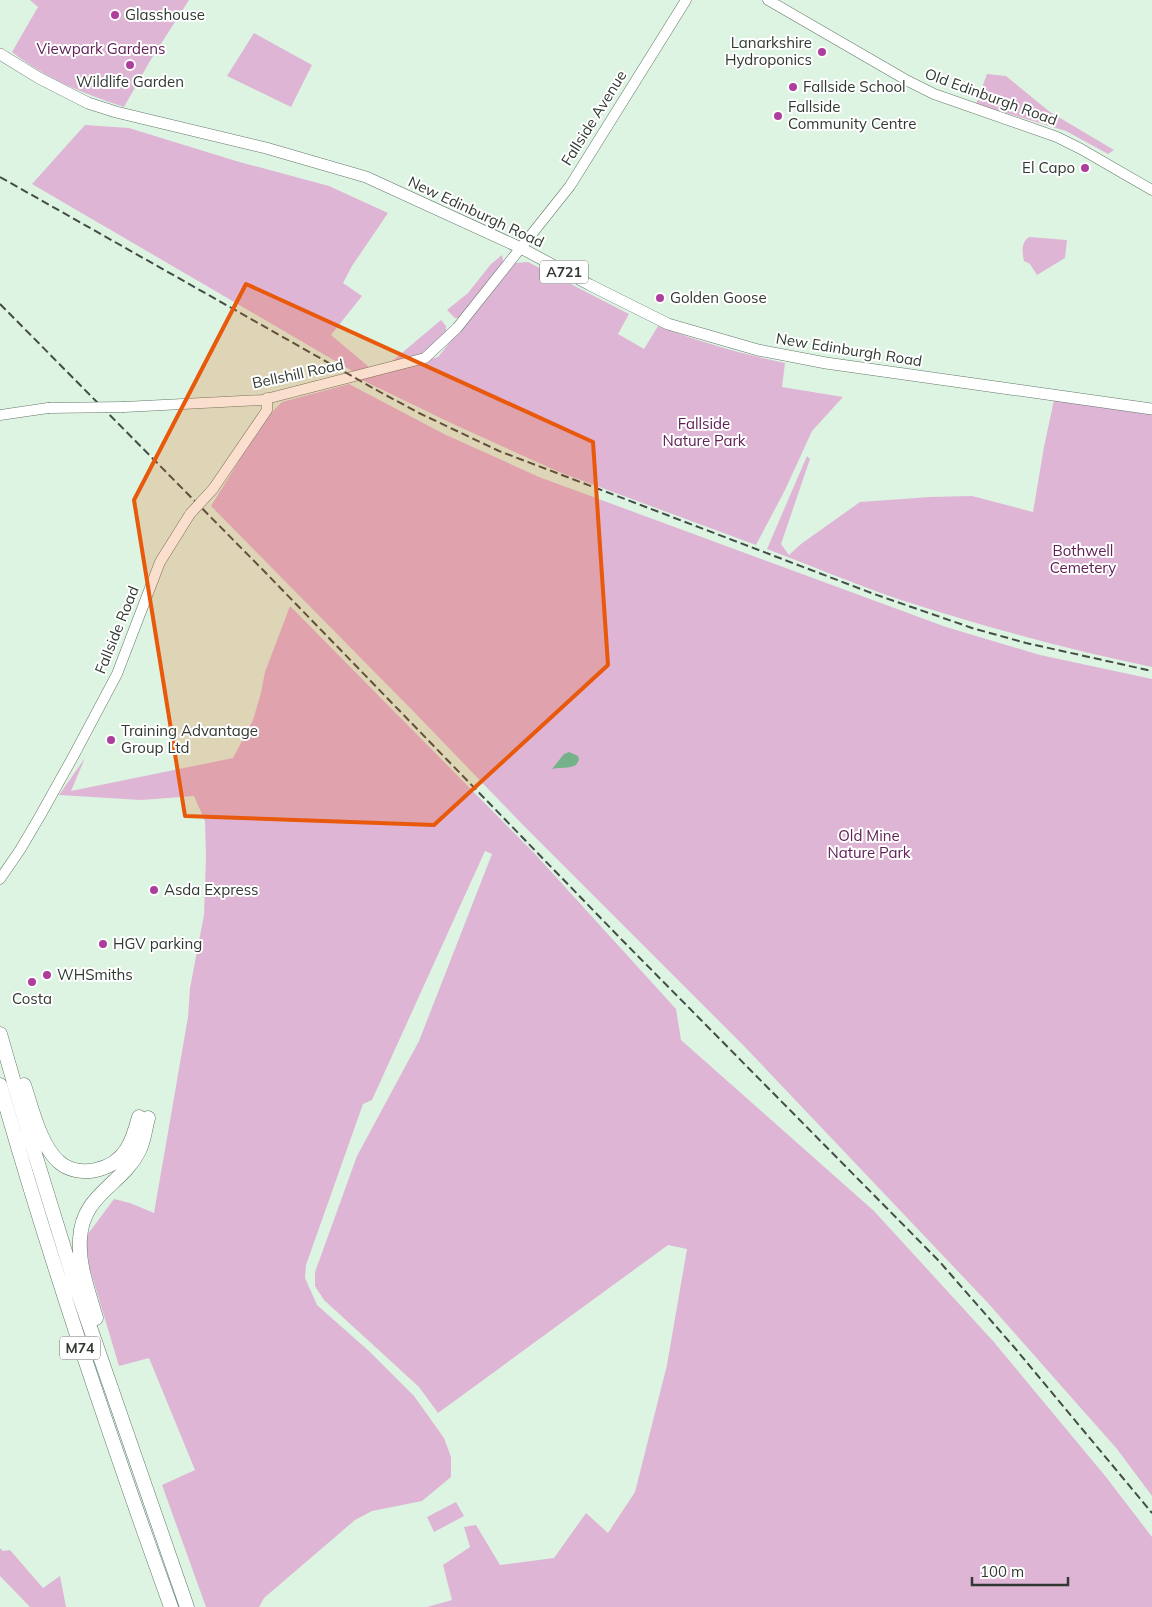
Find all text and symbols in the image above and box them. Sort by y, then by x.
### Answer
place label: Glasshouse [125,5,205,24]
marker: Glasshouse [109,9,121,21]
place label: Lanarkshire Hydroponics [725,33,812,69]
park label: Viewpark Gardens [37,39,165,58]
marker: Lanarkshire Hydroponics [816,46,828,58]
marker: Wildlife Garden [124,59,136,71]
street label: Old Edinburgh Road [922,64,1060,129]
street label: Fallside Avenue [557,67,630,169]
place label: Wildlife Garden [76,72,184,91]
place label: Fallside School [803,77,906,96]
marker: Fallside School [787,81,799,93]
place label: Fallside Community Centre [788,97,916,133]
marker: Fallside Community Centre [772,110,784,122]
place label: El Capo [1022,158,1075,177]
marker: El Capo [1079,162,1091,174]
street label: New Edinburgh Road [405,172,547,251]
road number: A721 [540,260,588,284]
place label: Golden Goose [670,288,767,307]
marker: Golden Goose [654,292,666,304]
street label: New Edinburgh Road [775,329,924,370]
street label: Bellshill Road [250,355,345,392]
park label: Fallside Nature Park [662,414,746,450]
park label: Bothwell Cemetery [1050,541,1116,577]
street label: Fallside Road [90,583,143,677]
place label: Training Advantage Group Ltd [121,721,258,757]
marker: Training Advantage Group Ltd [105,734,117,746]
park label: Old Mine Nature Park [827,826,911,862]
place label: Asda Express [164,880,259,899]
marker: Asda Express [148,884,160,896]
place label: HGV parking [113,934,202,953]
marker: HGV parking [97,938,109,950]
place label: WHSmiths [57,965,133,984]
marker: WHSmiths [41,969,53,981]
marker: Costa [26,976,38,988]
place label: Costa [12,989,52,1008]
road number: M74 [60,1336,100,1360]
scale bar [972,1554,1068,1586]
text: 100 m [980,1562,1024,1581]

